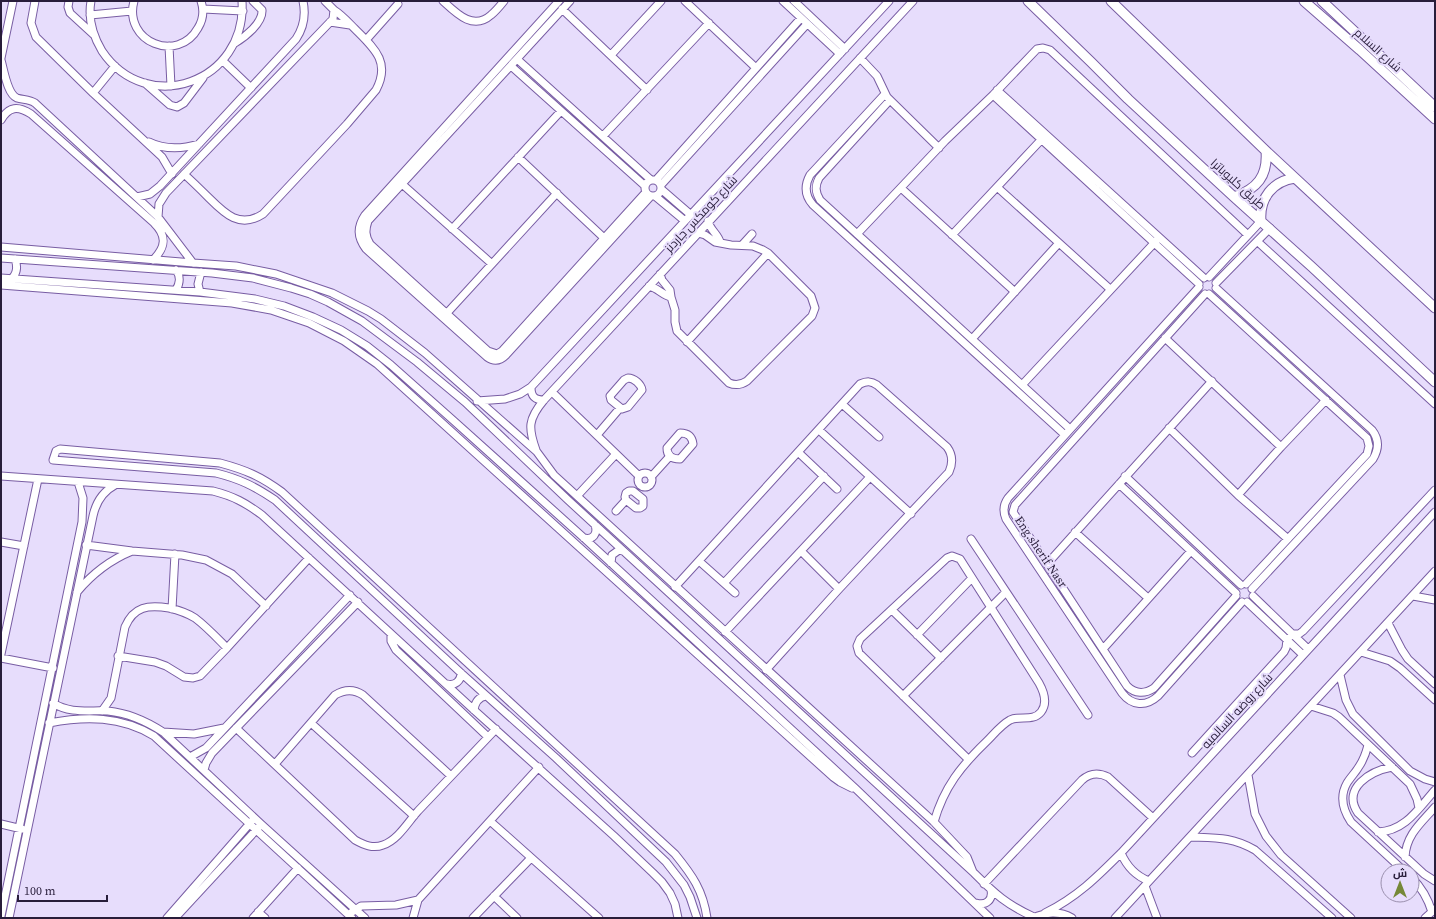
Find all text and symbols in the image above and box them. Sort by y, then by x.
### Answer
street label: شارع السلام [1351,24,1405,76]
street label: طريق كليوباترا [1207,155,1269,213]
street label: شارع كومكس جاردنز [660,172,741,257]
street label: Eng.sherif Nasr [1011,513,1071,591]
street label: شارع روضه السالميه [1198,670,1276,752]
north arrow [1380,863,1420,903]
text: ش [1393,866,1407,881]
scale bar [18,877,107,903]
text: 100 m [24,883,56,899]

